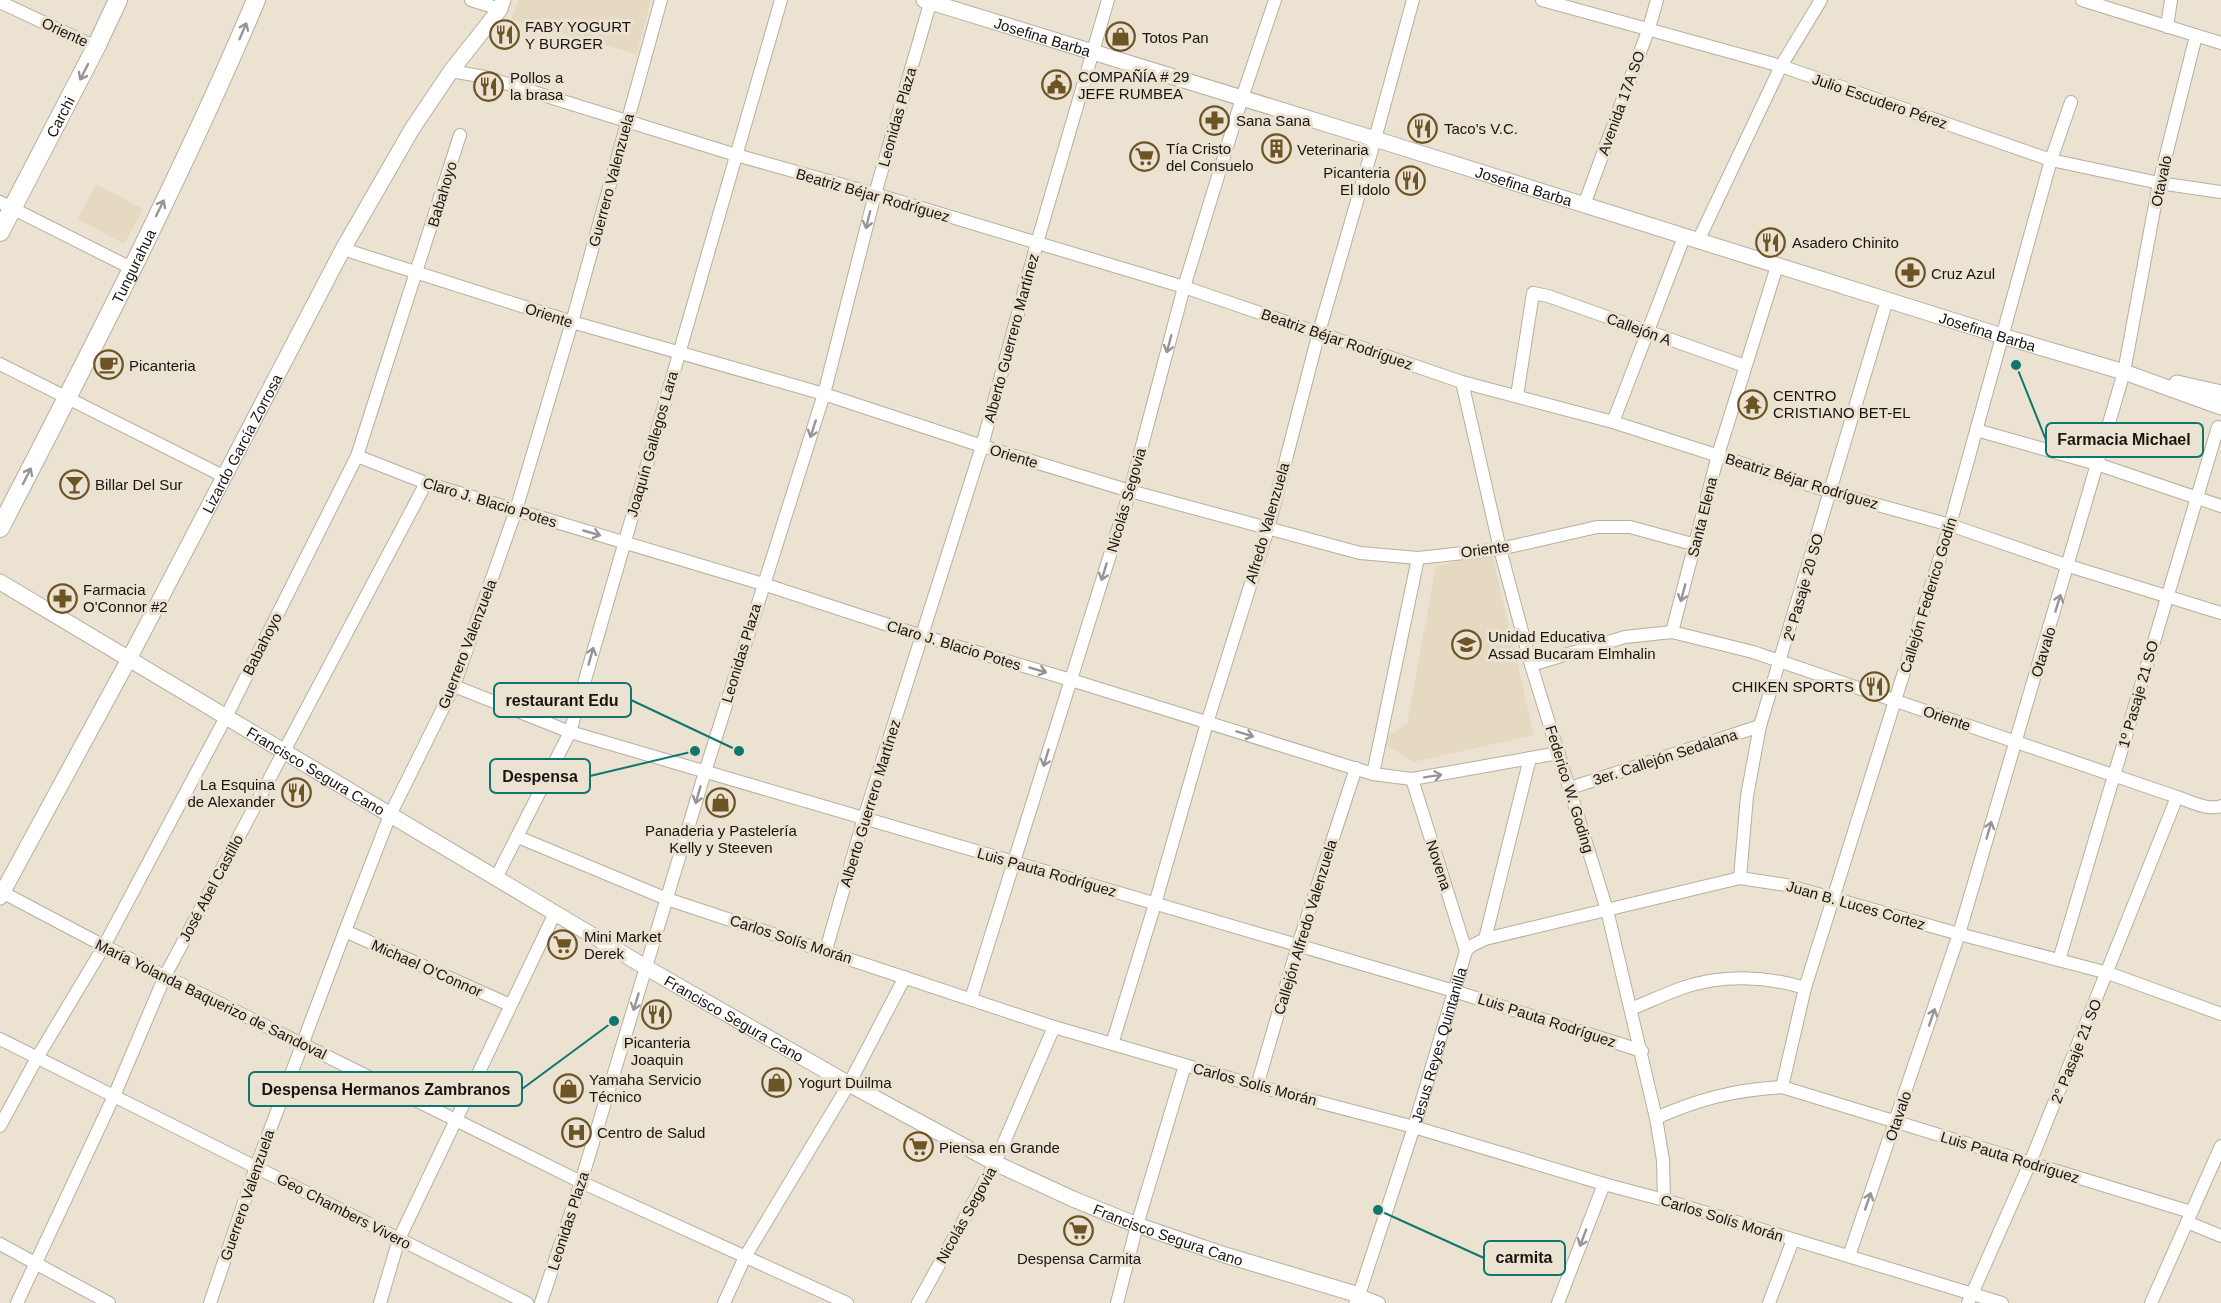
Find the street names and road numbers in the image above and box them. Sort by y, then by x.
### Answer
street label: Oriente [39,14,91,50]
street label: Josefina Barba [992,14,1093,60]
street label: Avenida 17A SO [1594,48,1648,158]
street label: Leonidas Plaza [875,65,919,169]
street label: Julio Escudero Pérez [1810,70,1950,132]
street label: Carchi [42,93,77,140]
street label: Guerrero Valenzuela [585,111,637,249]
street label: Otavalo [2147,154,2175,208]
street label: Babahoyo [424,159,460,229]
street label: Josefina Barba [1474,163,1575,209]
street label: Beatriz Béjar Rodríguez [794,165,952,225]
street label: Tungurahua [108,226,159,306]
street label: Alberto Guerrero Martínez [980,252,1042,424]
street label: Oriente [523,299,575,331]
street label: Beatriz Béjar Rodríguez [1259,305,1415,373]
street label: Josefina Barba [1937,308,2039,354]
street label: Callejón A [1604,309,1674,349]
street label: Joaquín Gallegos Lara [623,368,681,519]
street label: Lizardo García Zorrosa [198,370,285,516]
street label: Oriente [988,441,1040,471]
street label: Nicolás Segovia [1103,445,1149,554]
street label: Beatriz Béjar Rodríguez [1723,450,1881,512]
street label: Alfredo Valenzuela [1242,460,1293,585]
street label: Claro J. Blacio Potes [421,474,559,530]
street label: Santa Elena [1684,475,1720,559]
street label: Callejón Federico Godín [1896,515,1960,675]
street label: 2º Pasaje 20 SO [1780,532,1826,642]
street label: Oriente [1459,537,1511,561]
street label: Guerrero Valenzuela [434,576,500,711]
street label: Leonidas Plaza [718,601,764,705]
street label: Babahoyo [239,610,285,678]
street label: Claro J. Blacio Potes [885,617,1023,673]
street label: Otavalo [2027,625,2059,679]
street label: 1º Pasaje 21 SO [2115,639,2161,749]
street label: Oriente [1921,702,1973,734]
street label: Alberto Guerrero Martínez [836,717,904,889]
street label: Francisco Segura Cano [244,723,388,818]
street label: Federico W. Goding [1542,723,1598,855]
street label: 3er. Callejón Sedalana [1591,725,1740,788]
street label: José Abel Castillo [176,832,246,944]
street label: Callejón Alfredo Valenzuela [1270,837,1340,1017]
street label: Novena [1423,838,1455,893]
street label: Luis Pauta Rodríguez [975,844,1119,900]
street label: Juan B. Luces Cortez [1785,877,1927,933]
street label: Carlos Solís Morán [728,911,854,967]
street label: María Yolanda Baquerizo de Sandoval [93,935,329,1063]
street label: Michael O'Connor [369,936,485,1000]
street label: Jesus Reyes Quintanilla [1407,965,1469,1124]
street label: Francisco Segura Cano [662,971,807,1065]
street label: Luis Pauta Rodríguez [1476,990,1618,1050]
street label: 2° Pasaje 21 SO [2047,996,2105,1106]
street label: Carlos Solís Morán [1191,1059,1319,1109]
street label: Otavalo [1882,1089,1914,1143]
street label: Guerrero Valenzuela [217,1127,278,1263]
street label: Luis Pauta Rodríguez [1939,1128,2081,1186]
street label: Nicolás Segovia [932,1163,1000,1266]
street label: Leonidas Plaza [544,1169,592,1272]
street label: Geo Chambers Vivero [274,1170,414,1252]
street label: Carlos Solís Morán [1659,1191,1785,1245]
street label: Francisco Segura Cano [1091,1200,1245,1268]

